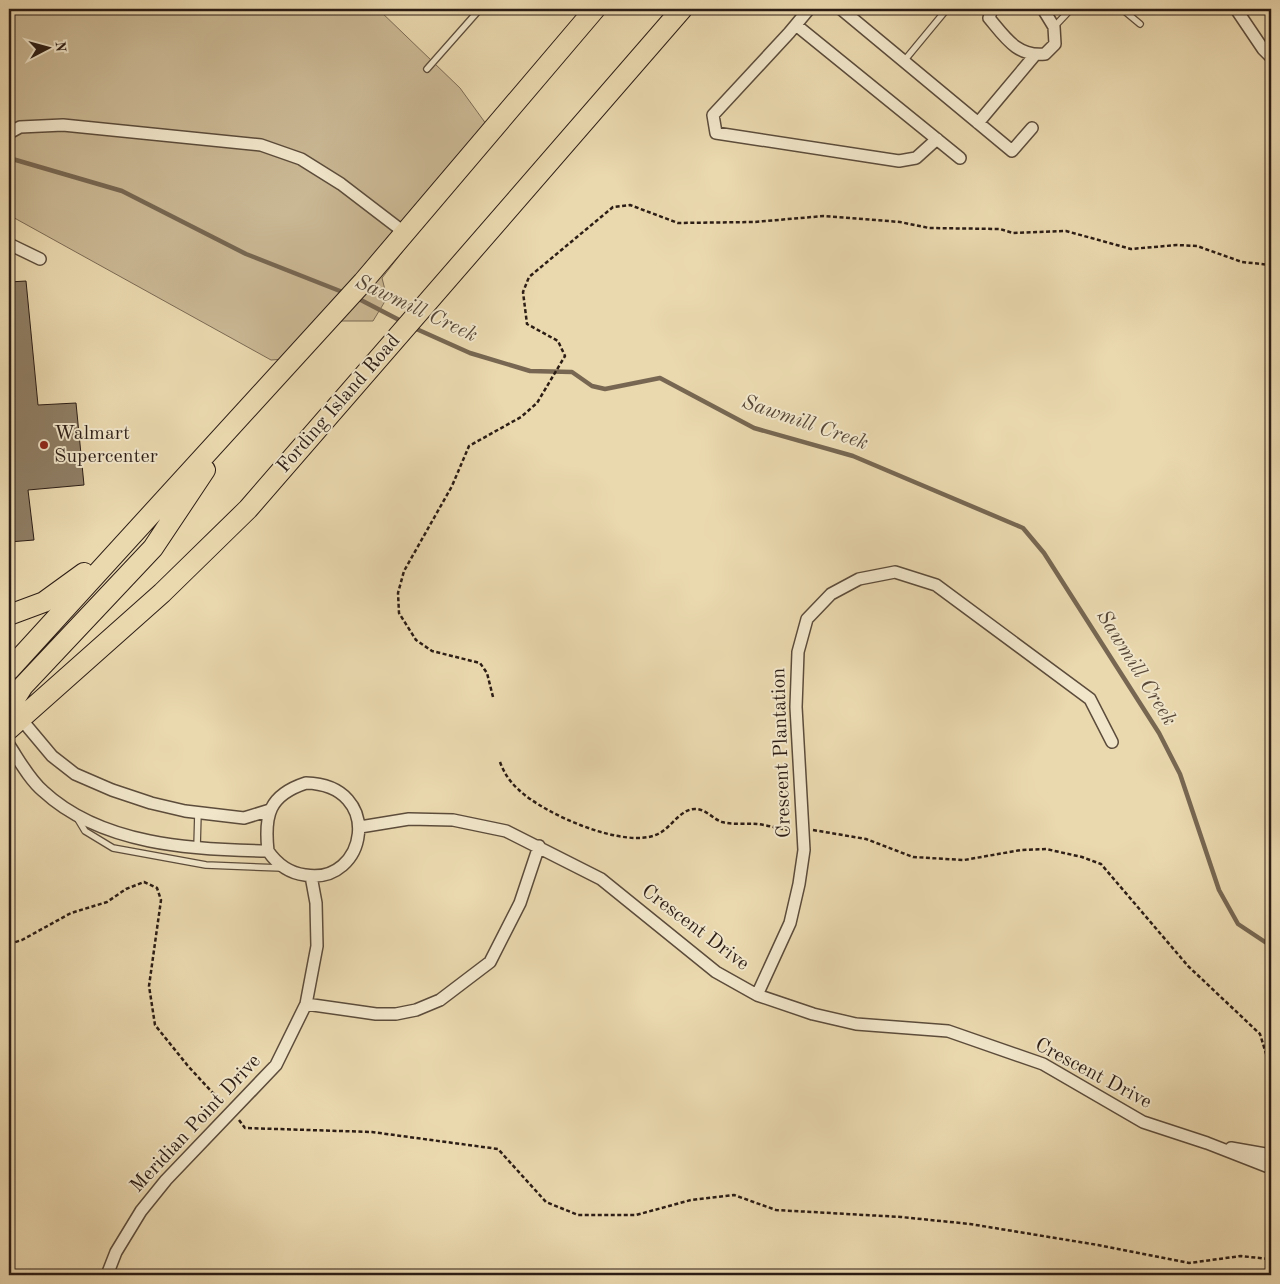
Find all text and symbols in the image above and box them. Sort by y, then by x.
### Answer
north arrow [22,22,72,72]
text: N [52,41,67,53]
water label: Sawmill Creek [352,272,480,346]
street label: Fording Island Road [274,331,404,477]
water label: Sawmill Creek [739,392,871,454]
place label: Walmart Supercenter [54,424,158,467]
marker: Walmart Supercenter [38,439,50,451]
water label: Sawmill Creek [1092,606,1180,730]
street label: Crescent Plantation [769,667,795,839]
street label: Crescent Drive [638,881,752,975]
street label: Crescent Drive [1031,1035,1155,1113]
street label: Meridian Point Drive [127,1051,265,1197]

